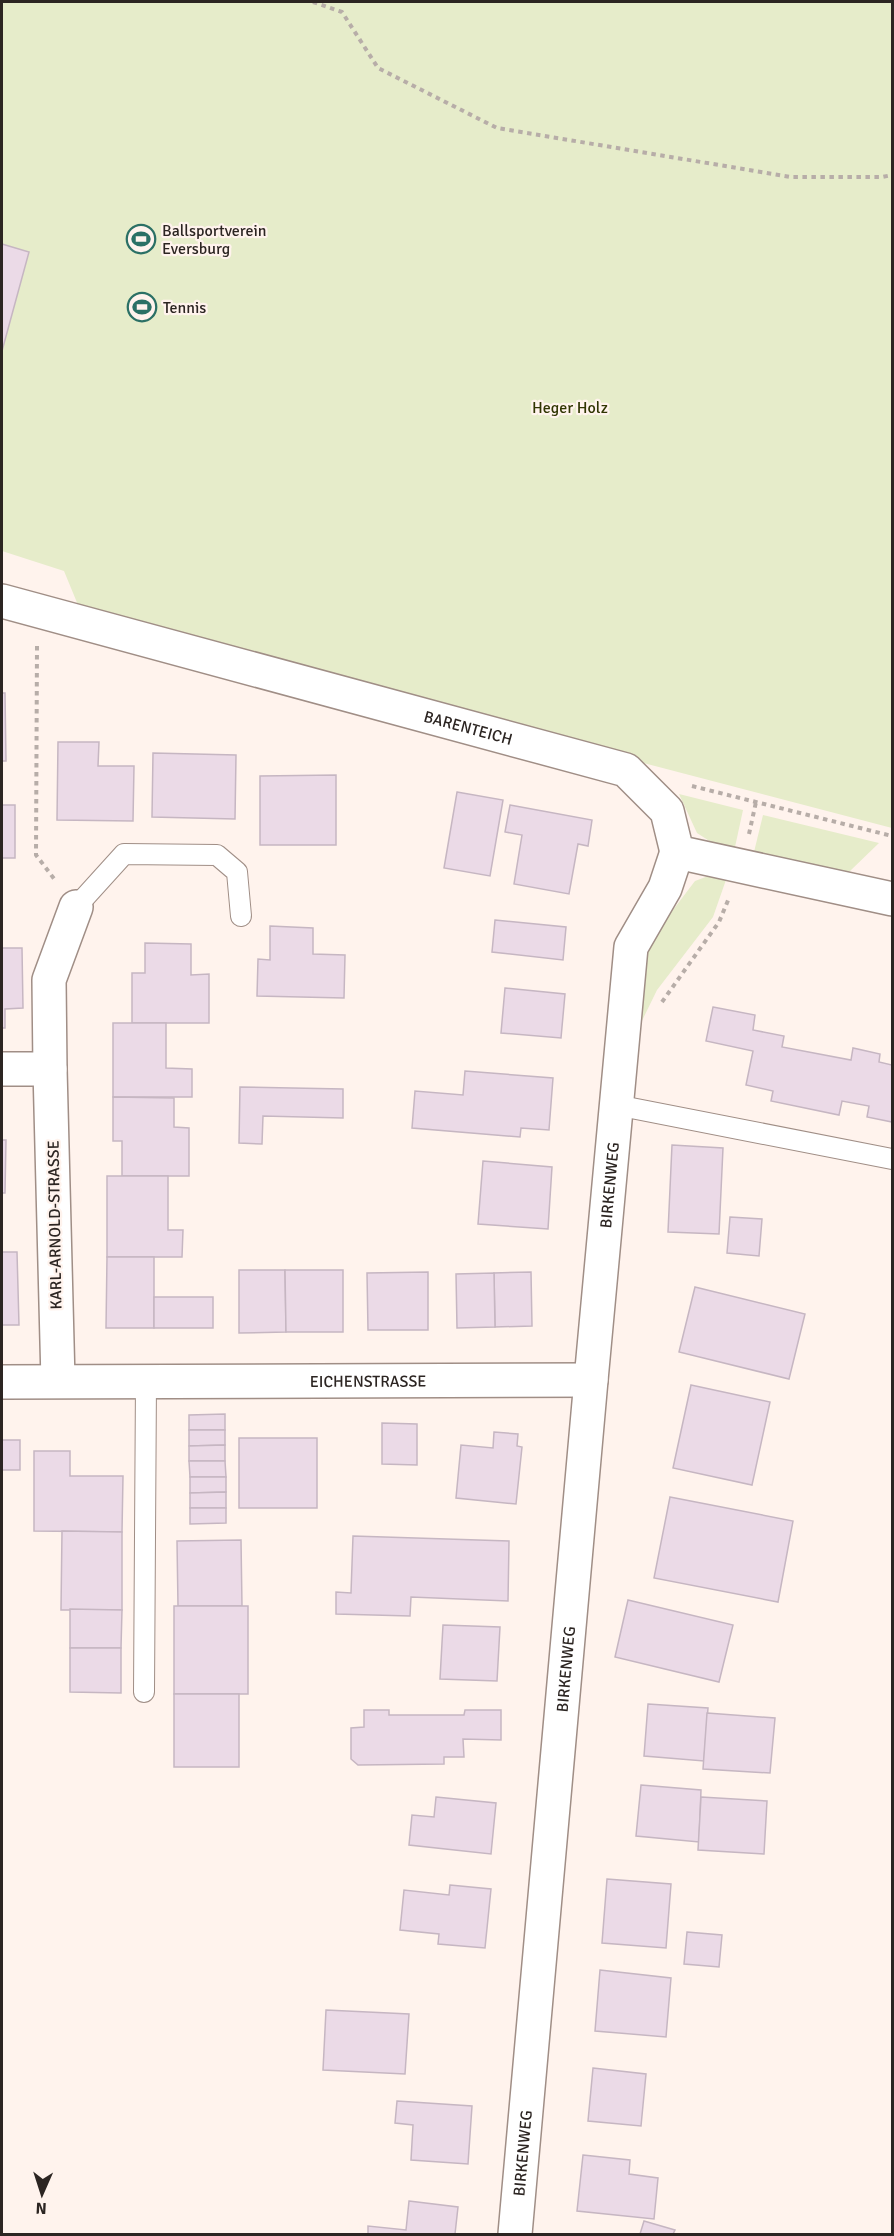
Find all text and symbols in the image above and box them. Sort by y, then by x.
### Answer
place label: Ballsportverein Eversburg [162,221,267,259]
sports icon: Ballsportverein Eversburg [125,223,157,255]
sports icon: Tennis [126,291,158,323]
place label: Tennis [163,298,206,318]
park label: Heger Holz [532,398,608,418]
street label: BARENTEICH [421,707,515,750]
street label: KARL-ARNOLD-STRASSE [44,1140,66,1310]
street label: BIRKENWEG [596,1141,624,1229]
street label: EICHENSTRASSE [310,1372,426,1392]
street label: BIRKENWEG [552,1625,580,1713]
street label: BIRKENWEG [509,2110,537,2197]
north arrow [12,2164,72,2224]
text: N [35,2198,47,2218]

